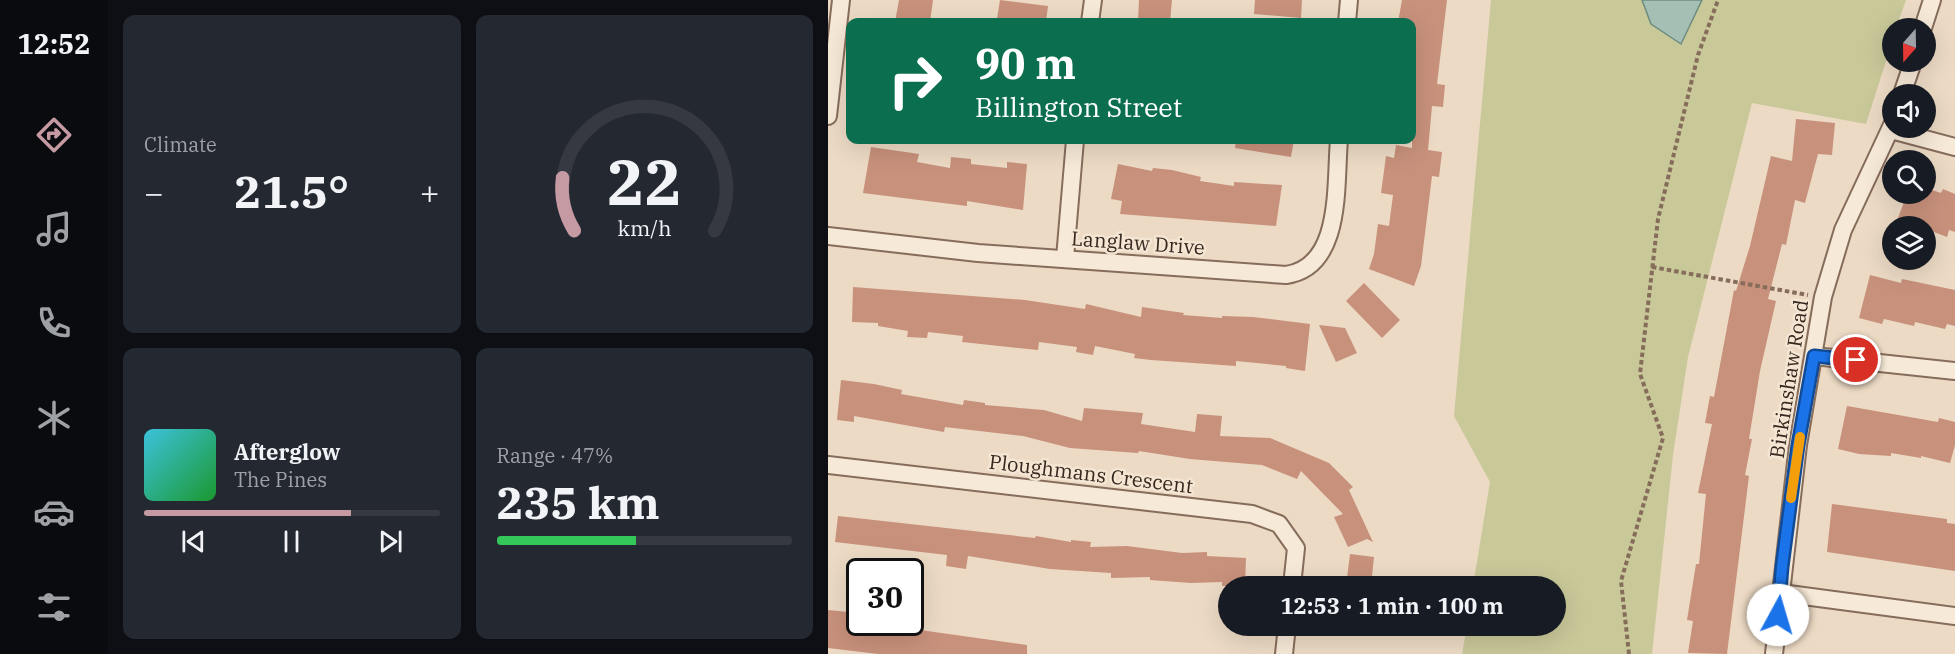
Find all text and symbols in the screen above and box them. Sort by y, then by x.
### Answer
north arrow [1882,18,1936,72]
map controls [1882,18,1936,270]
text: 12:52 [18,26,90,61]
text: 90 m [975,36,1076,91]
icon: right [876,42,954,120]
button: sound [1882,84,1936,138]
text: Billington Street [975,89,1182,124]
icon: directions [33,114,75,156]
text: Climate [144,131,217,158]
text: 22 [607,141,682,222]
button: search [1882,150,1936,204]
text: 21.5° [234,162,349,220]
text: − [144,171,164,214]
text: + [420,171,440,214]
icon: music [33,208,75,250]
text: km/h [617,214,671,242]
button: layers [1882,216,1936,270]
street label: Langlaw Drive [1070,224,1206,261]
street label: Birkinshaw Road [1763,298,1814,460]
icon: phone [33,302,75,344]
pin [1830,334,1881,385]
icon: arrive [1839,343,1872,376]
icon: climate [33,397,75,439]
text: Afterglow [234,437,341,466]
text: Range · 47% [497,442,613,469]
street label: Ploughmans Crescent [987,448,1195,499]
text: The Pines [234,466,327,493]
text: 235 km [497,473,660,531]
icon: car [33,491,75,533]
icon: previous [177,525,210,558]
icon: pause [275,525,308,558]
icon: next [374,525,407,558]
speed limit sign: 30 [846,558,924,636]
position arrow [1746,583,1810,647]
icon: filters [33,586,75,628]
text: 12:53 · 1 min · 100 m [1280,591,1504,620]

